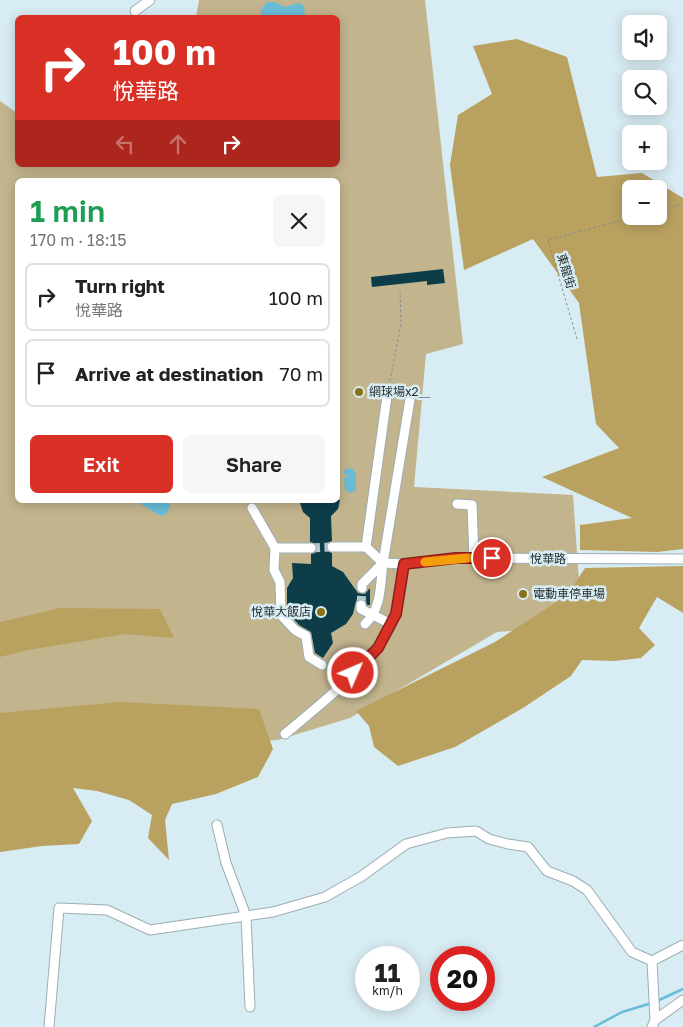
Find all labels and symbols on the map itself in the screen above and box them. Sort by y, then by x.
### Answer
street label: 東龍街 [554,251,579,290]
place label: 網球場x2＿ [369,384,431,399]
marker: 網球場x2＿ [353,386,365,398]
pin [471,537,513,579]
street label: 悅華路 [530,551,566,566]
place label: 電動車停車場 [533,586,605,601]
marker: 電動車停車場 [517,588,529,600]
place label: 悅華大飯店 [251,604,311,619]
marker: 悅華大飯店 [315,606,327,618]
position arrow [326,646,378,698]
speed limit sign: 20 [430,946,495,1011]

